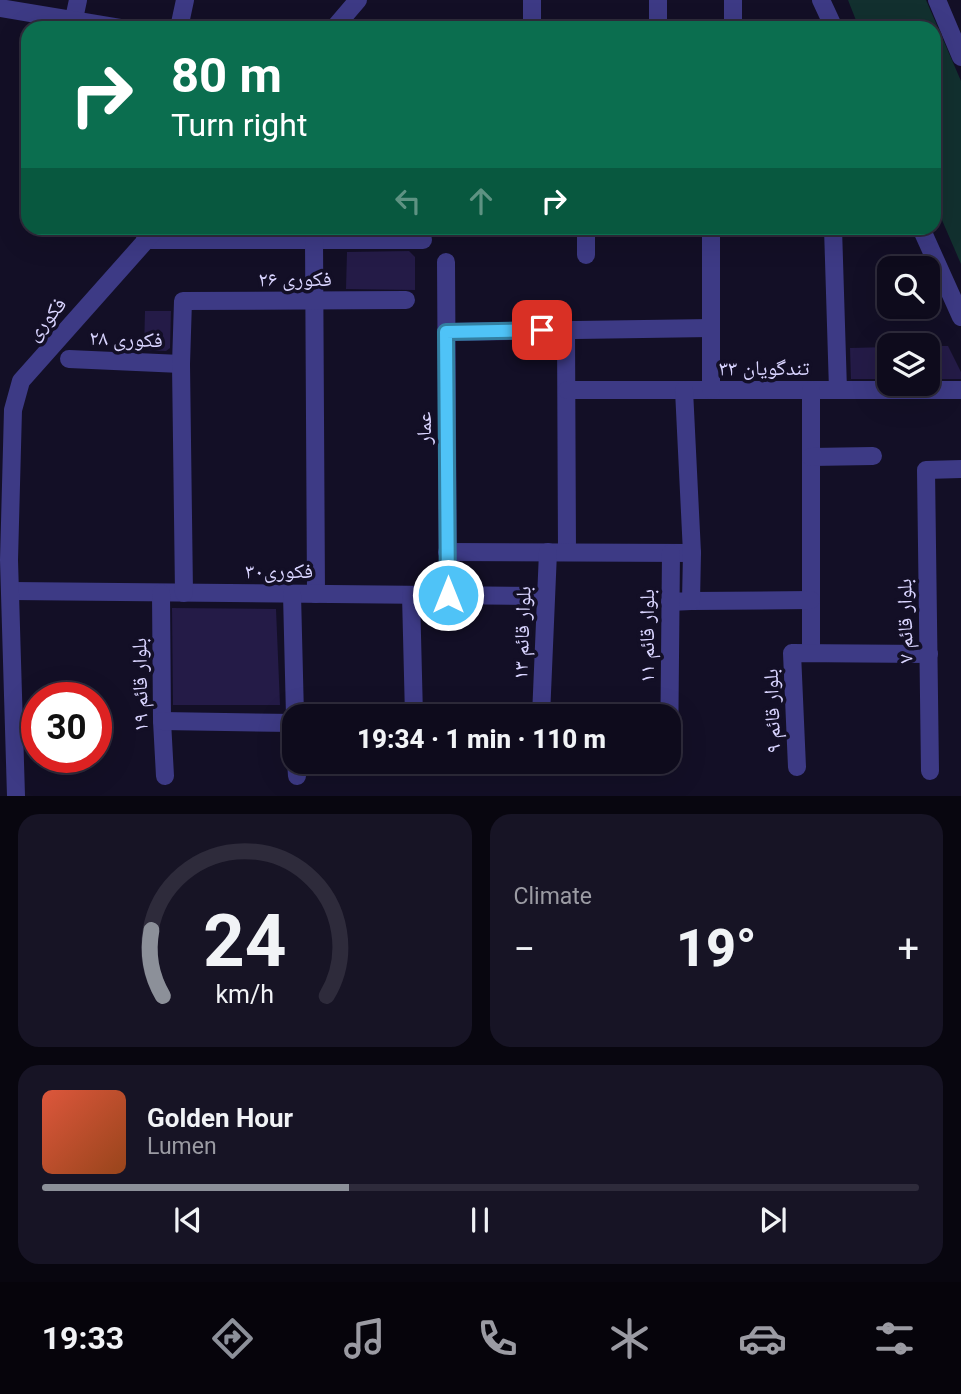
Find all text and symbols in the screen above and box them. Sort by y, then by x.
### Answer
text: 80 m [171,47,282,104]
icon: right [56,49,147,140]
text: Turn right [171,106,307,144]
icon: left [389,182,427,220]
icon: ahead [462,182,500,220]
icon: right [535,182,573,220]
map controls [877,256,940,396]
button: search [877,256,940,319]
street label: فکوری ۲۶ [258,267,332,291]
street label: فکوری [21,292,71,346]
pin [512,300,572,360]
icon: arrive [523,311,561,349]
street label: فکوری ۲۸ [89,326,163,352]
button: layers [877,333,940,396]
street label: ۳۳ تندگویان [719,356,809,380]
street label: عمار [412,411,436,445]
position arrow [411,558,485,632]
street label: فکوری۳۰ [245,559,313,583]
street label: بلوار قائم ۷ [892,578,920,664]
street label: بلوار قائم ۱۳ [508,586,538,681]
street label: بلوار قائم ۱۱ [635,589,661,683]
street label: بلوار قائم ۱۹ [127,638,155,732]
street label: بلوار قائم ۹ [759,668,787,754]
speed limit sign: 30 [21,682,112,773]
text: 19:34 · 1 min · 110 m [357,724,606,754]
text: Climate [514,883,592,910]
text: 24 [203,899,287,985]
text: 19° [676,918,757,979]
text: − [514,927,535,971]
text: + [897,927,919,971]
text: km/h [215,980,274,1009]
text: Golden Hour [147,1103,293,1133]
text: Lumen [147,1133,217,1160]
icon: previous [169,1201,207,1239]
icon: pause [461,1201,499,1239]
icon: next [754,1201,792,1239]
icon: directions [208,1314,257,1363]
icon: music [340,1314,389,1363]
icon: phone [473,1314,522,1363]
icon: climate [605,1314,654,1363]
icon: car [738,1314,787,1363]
icon: filters [870,1314,919,1363]
text: 19:33 [42,1319,124,1357]

